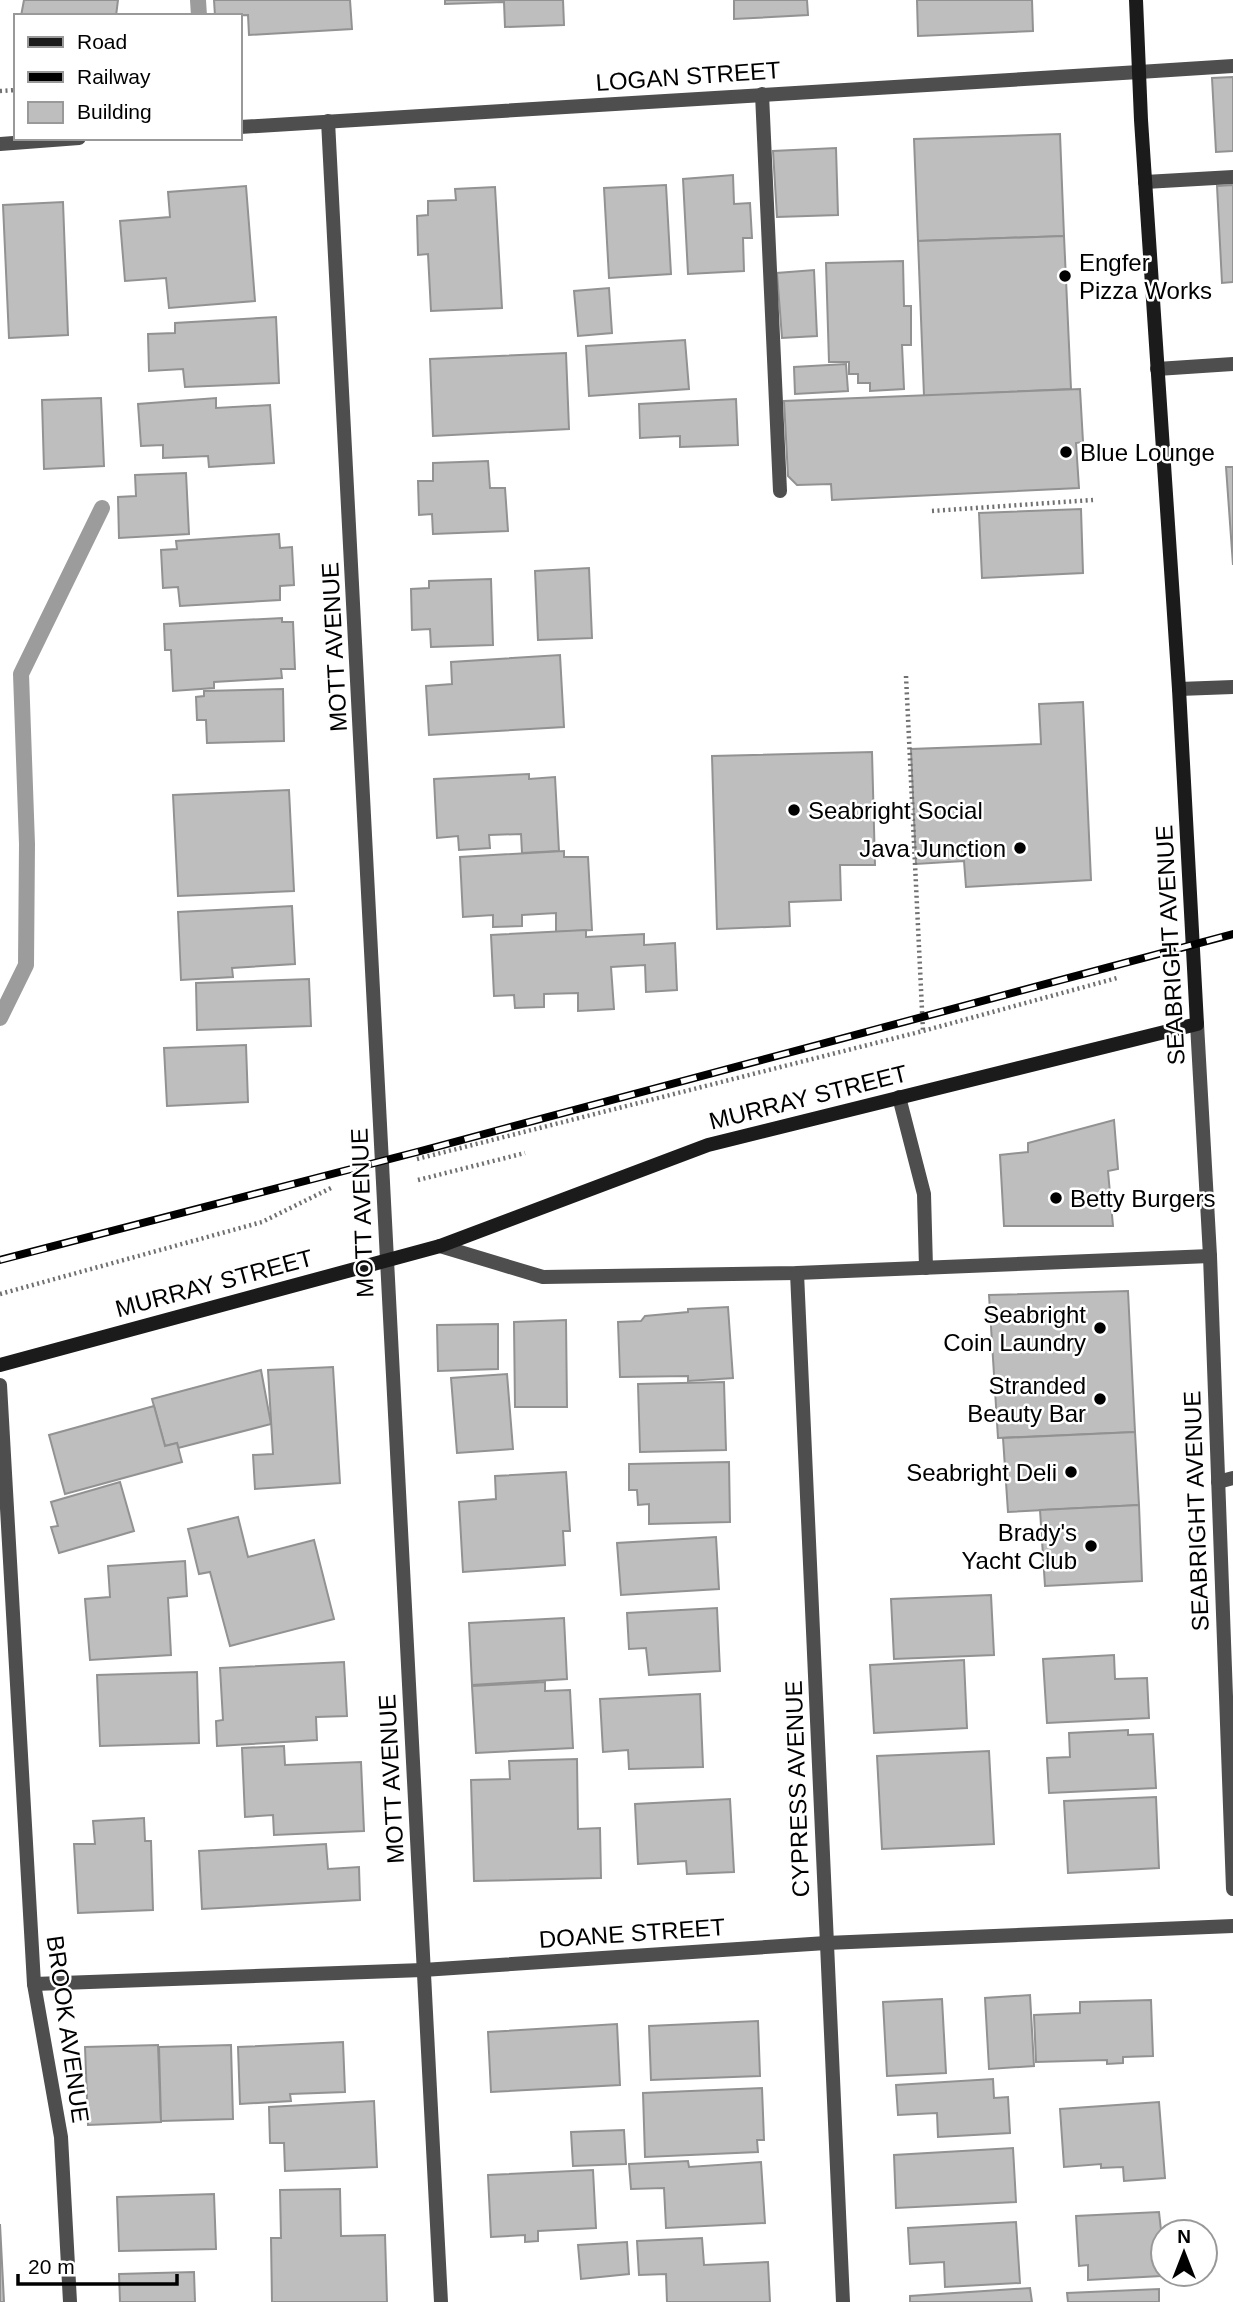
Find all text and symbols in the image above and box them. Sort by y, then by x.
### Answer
legend [14,14,242,140]
text: Road [77,30,127,53]
street label: LOGAN STREET [595,56,782,96]
text: Railway [77,65,151,88]
text: Building [77,100,152,123]
place label: Engfer Pizza Works [1079,249,1212,304]
marker: Engfer Pizza Works [1057,268,1073,284]
place label: Blue Lounge [1080,439,1215,466]
marker: Blue Lounge [1058,444,1074,460]
street label: MOTT AVENUE [316,562,352,732]
place label: Seabright Social [808,797,983,824]
marker: Seabright Social [786,802,802,818]
street label: SEABRIGHT AVENUE [1150,824,1190,1066]
place label: Java Junction [859,835,1006,862]
marker: Java Junction [1012,840,1028,856]
street label: MURRAY STREET [706,1059,910,1135]
street label: MOTT AVENUE [346,1128,378,1298]
place label: Betty Burgers [1070,1185,1215,1212]
marker: Betty Burgers [1048,1190,1064,1206]
street label: MURRAY STREET [112,1244,316,1322]
place label: Seabright Coin Laundry [943,1301,1086,1356]
marker: Seabright Coin Laundry [1092,1320,1108,1336]
place label: Stranded Beauty Bar [967,1372,1086,1427]
street label: SEABRIGHT AVENUE [1178,1390,1214,1632]
marker: Stranded Beauty Bar [1092,1391,1108,1407]
place label: Seabright Deli [906,1459,1057,1486]
marker: Seabright Deli [1063,1464,1079,1480]
place label: Brady's Yacht Club [961,1519,1077,1574]
marker: Brady's Yacht Club [1083,1538,1099,1554]
street label: CYPRESS AVENUE [780,1680,814,1898]
street label: MOTT AVENUE [373,1694,409,1864]
street label: DOANE STREET [538,1913,726,1953]
street label: BROOK AVENUE [41,1934,95,2124]
north arrow [1149,2218,1219,2288]
text: N [1177,2226,1191,2247]
scale bar [18,2242,177,2286]
text: 20 m [28,2255,75,2278]

